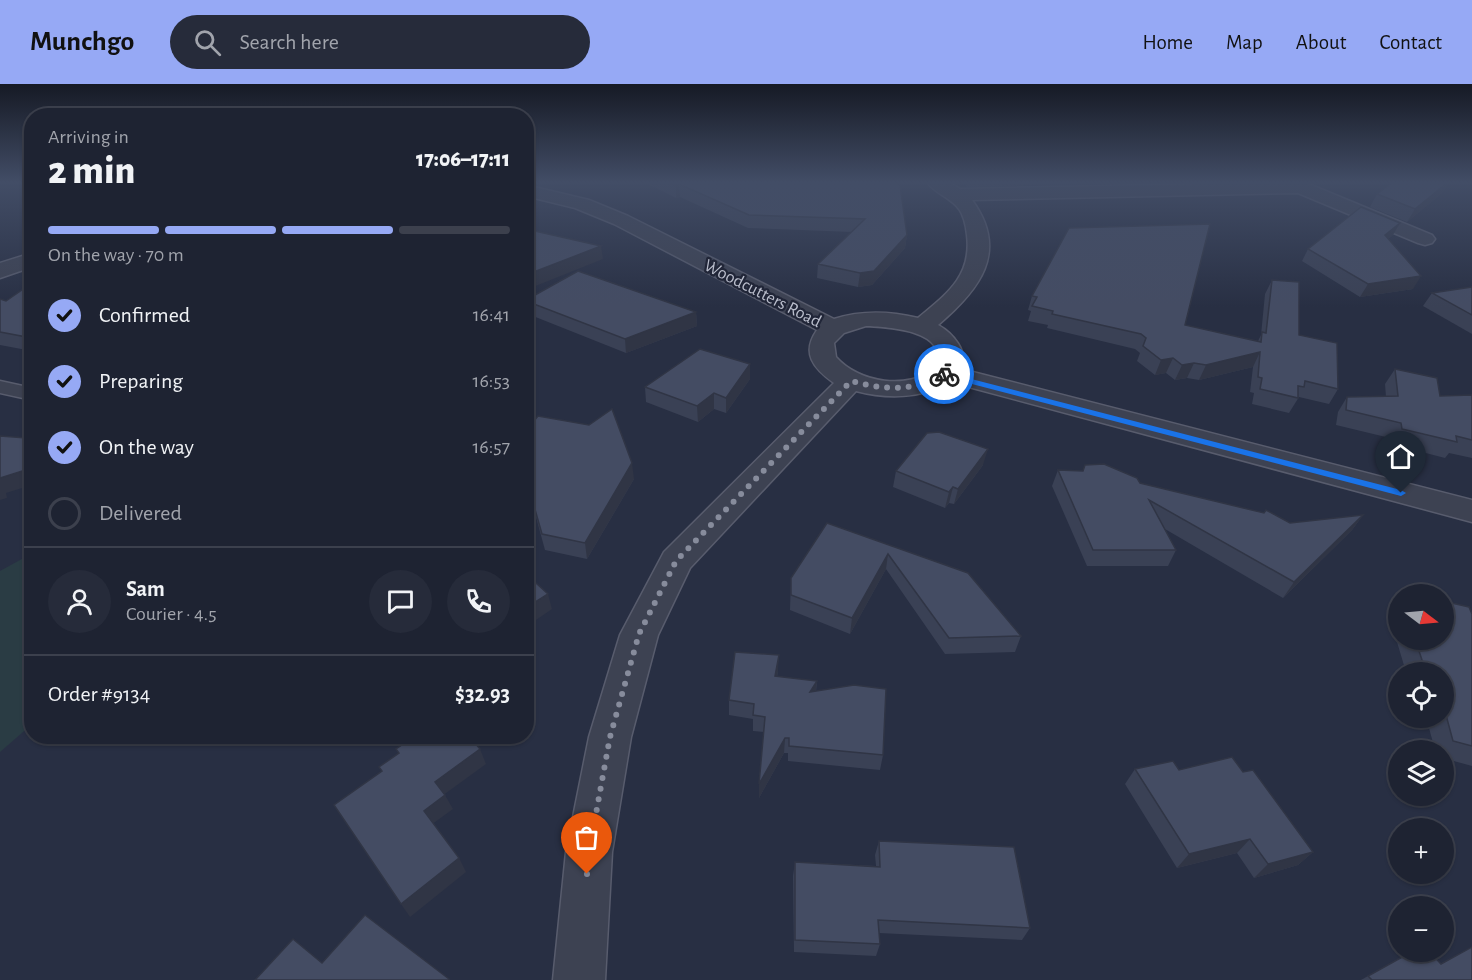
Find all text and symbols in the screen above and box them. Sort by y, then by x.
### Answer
search box [170,15,590,69]
icon: search [191,26,224,59]
text: Munchgo [30,28,134,56]
text: Search here [239,31,339,53]
text: Home [1142,32,1193,53]
text: Map [1226,32,1263,53]
text: About [1296,32,1346,53]
text: Contact [1379,32,1442,53]
text: Arriving in [48,127,129,147]
text: 17:06–17:11 [416,148,510,170]
text: 2 min [48,152,135,191]
text: On the way · 70 m [48,245,184,265]
street label: Woodcutters Road [701,257,824,331]
icon: check [48,299,81,332]
text: Confirmed [99,304,190,326]
text: 16:41 [473,305,510,325]
courier [914,344,974,404]
icon: bike [928,358,961,391]
icon: check [48,365,81,398]
text: Preparing [99,370,183,392]
text: 16:53 [473,371,510,391]
icon: check [48,431,81,464]
pin [1375,431,1426,493]
text: On the way [99,436,194,458]
text: 16:57 [472,437,510,457]
icon: home [1384,440,1417,473]
text: Delivered [99,502,182,524]
button: person [48,570,111,633]
button: chat [369,570,432,633]
button: phone [447,570,510,633]
text: Sam [126,578,165,600]
north arrow [1388,584,1454,650]
map controls [1388,584,1454,962]
text: Courier · 4.5 [126,604,217,624]
button: locate [1388,662,1454,728]
text: Order #9134 [48,683,150,705]
text: $32.93 [455,683,510,705]
button: layers [1388,740,1454,806]
pin [561,812,612,874]
button: + [1388,818,1454,884]
icon: bag [570,821,603,854]
button: − [1388,896,1454,962]

